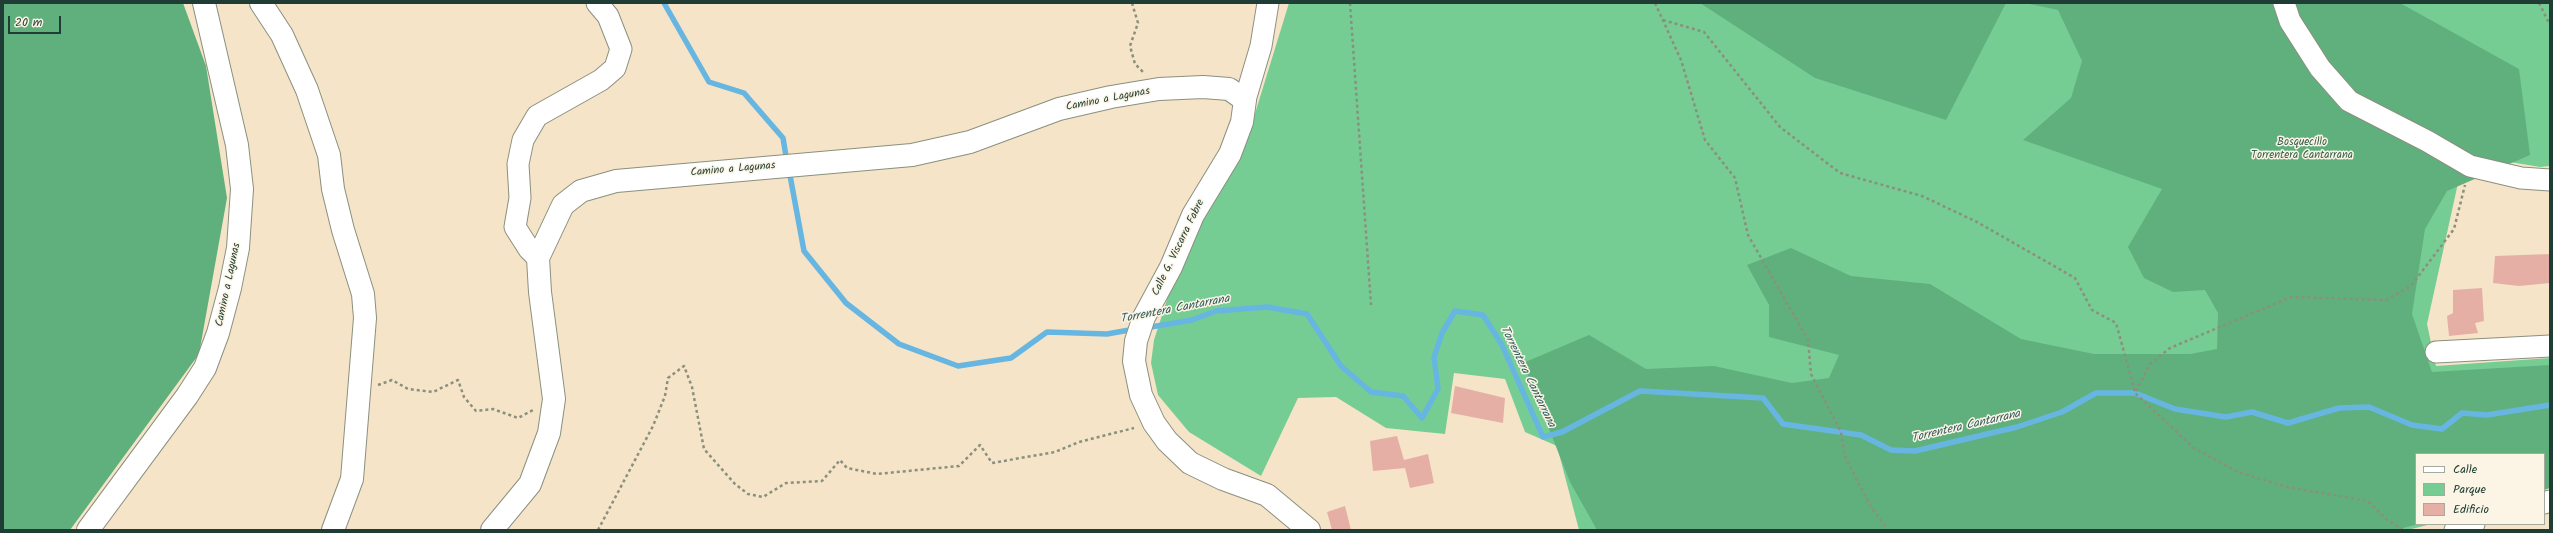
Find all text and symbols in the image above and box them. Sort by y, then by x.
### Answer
scale bar [10,8,63,34]
text: 20 m [15,13,42,32]
street label: Camino a Lagunas [1065,85,1151,115]
park label: Bosquecillo Torrentera Cantarrana [2251,136,2353,162]
street label: Camino a Lagunas [690,160,776,180]
street label: Calle G. Viscarra Fabre [1150,198,1208,298]
street label: Camino a Lagunas [214,242,244,328]
water label: Torrentera Cantarrana [1119,292,1231,328]
water label: Torrentera Cantarrana [1496,324,1558,430]
water label: Torrentera Cantarrana [1910,407,2022,447]
legend [2415,453,2545,525]
text: Calle [2453,460,2477,479]
text: Parque [2453,480,2486,499]
text: Edificio [2453,500,2489,519]

